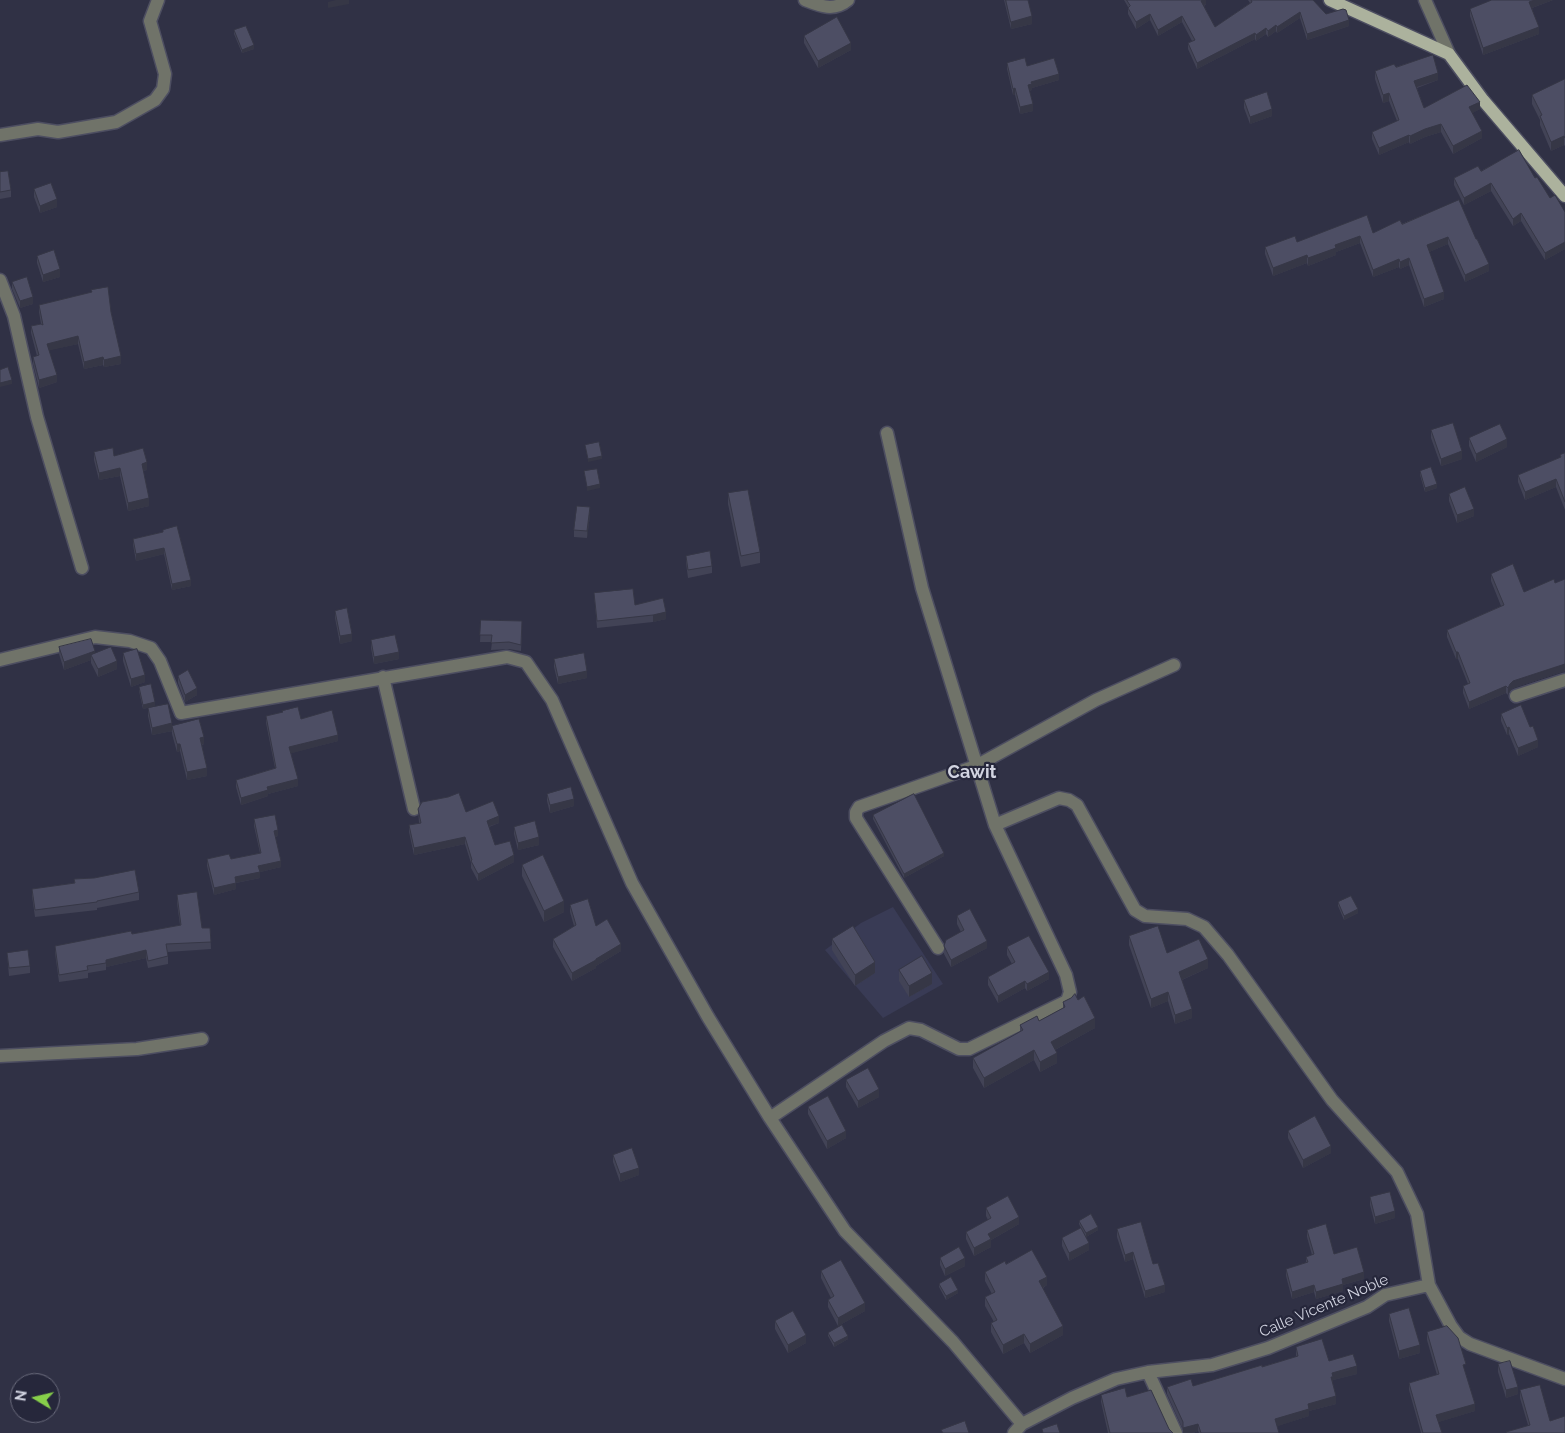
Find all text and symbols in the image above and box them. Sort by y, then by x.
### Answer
district label: Cawit [948,762,996,784]
street label: Calle Vicente Noble [1257,1271,1391,1341]
north arrow [10,1373,60,1423]
text: N [12,1389,30,1402]

